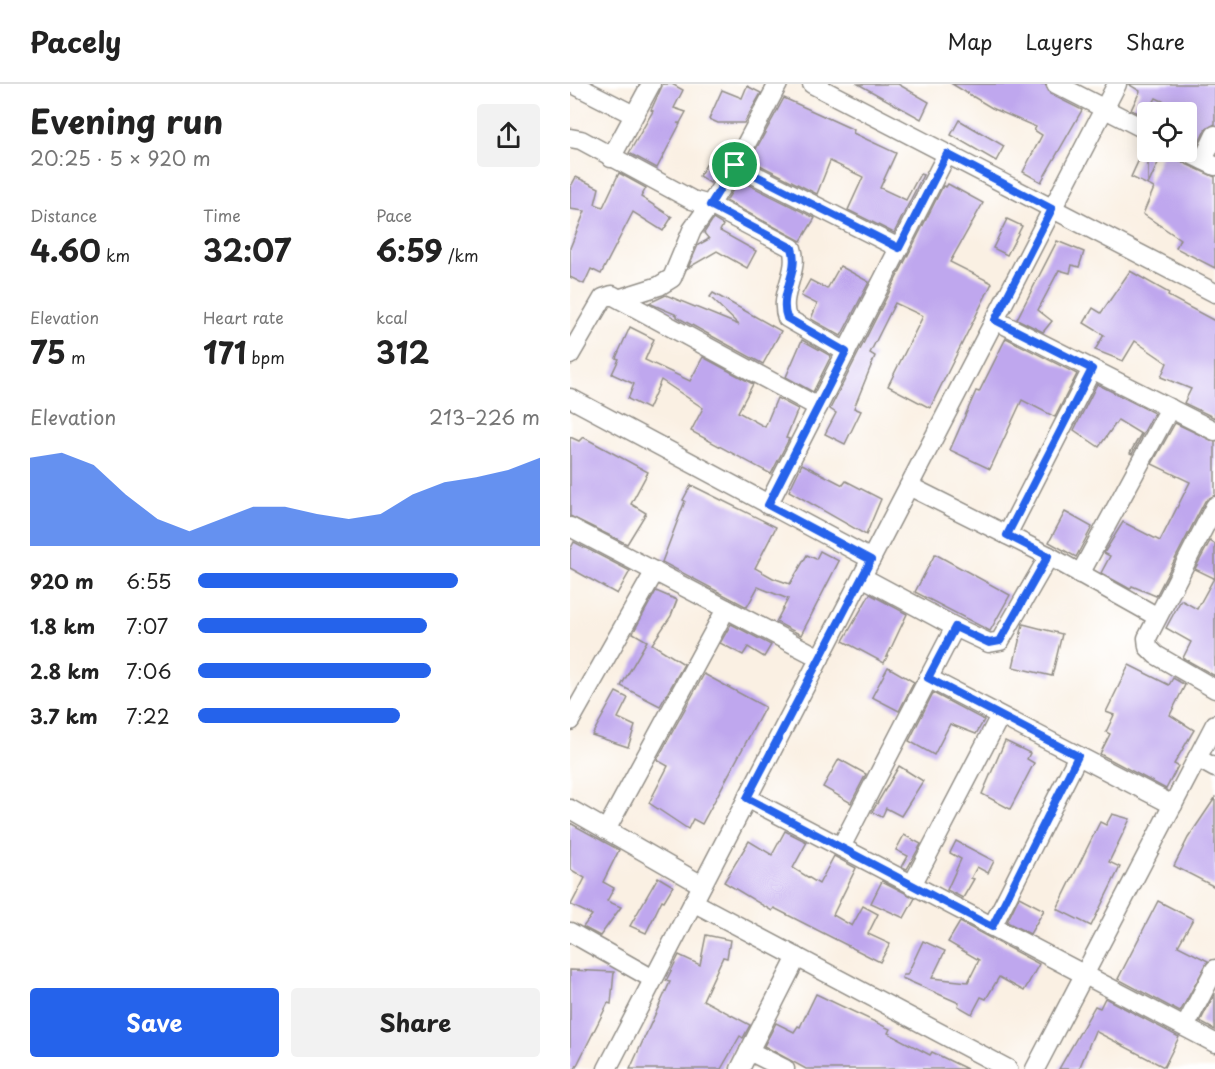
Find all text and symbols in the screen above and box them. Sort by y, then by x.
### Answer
text: Pacely [30,20,121,63]
text: Map [948,25,992,57]
text: Layers [1025,25,1093,57]
text: Share [1126,25,1185,57]
text: Evening run [30,95,223,145]
map controls [1137,102,1197,162]
button: locate [1137,102,1197,162]
button: share [477,104,540,167]
pin [709,139,760,190]
text: 20:25 · 5 × 920 m [30,143,211,173]
icon: arrive [718,148,751,181]
text: Distance [30,203,97,227]
text: Time [203,203,241,227]
text: Pace [376,203,412,227]
text: 4.60 [30,227,101,272]
text: 32:07 [203,227,291,272]
text: 6:59 [376,227,443,272]
text: km [101,243,130,267]
text: /km [443,243,479,267]
text: Elevation [30,305,99,329]
text: Heart rate [203,305,284,329]
text: kcal [376,305,408,329]
text: 75 [30,329,66,374]
text: 171 [203,329,246,374]
text: 312 [376,329,430,374]
text: m [66,345,86,369]
text: bpm [246,345,285,369]
text: Elevation [30,402,116,432]
text: 213–226 m [429,402,540,432]
text: 920 m [30,566,94,596]
text: 6:55 [126,566,171,596]
text: 1.8 km [30,611,95,641]
text: 7:07 [126,611,168,641]
text: 2.8 km [30,656,99,686]
text: 7:06 [126,656,171,686]
text: 3.7 km [30,701,98,731]
text: 7:22 [126,701,170,731]
button: Save [30,988,279,1057]
button: Share [291,988,540,1057]

